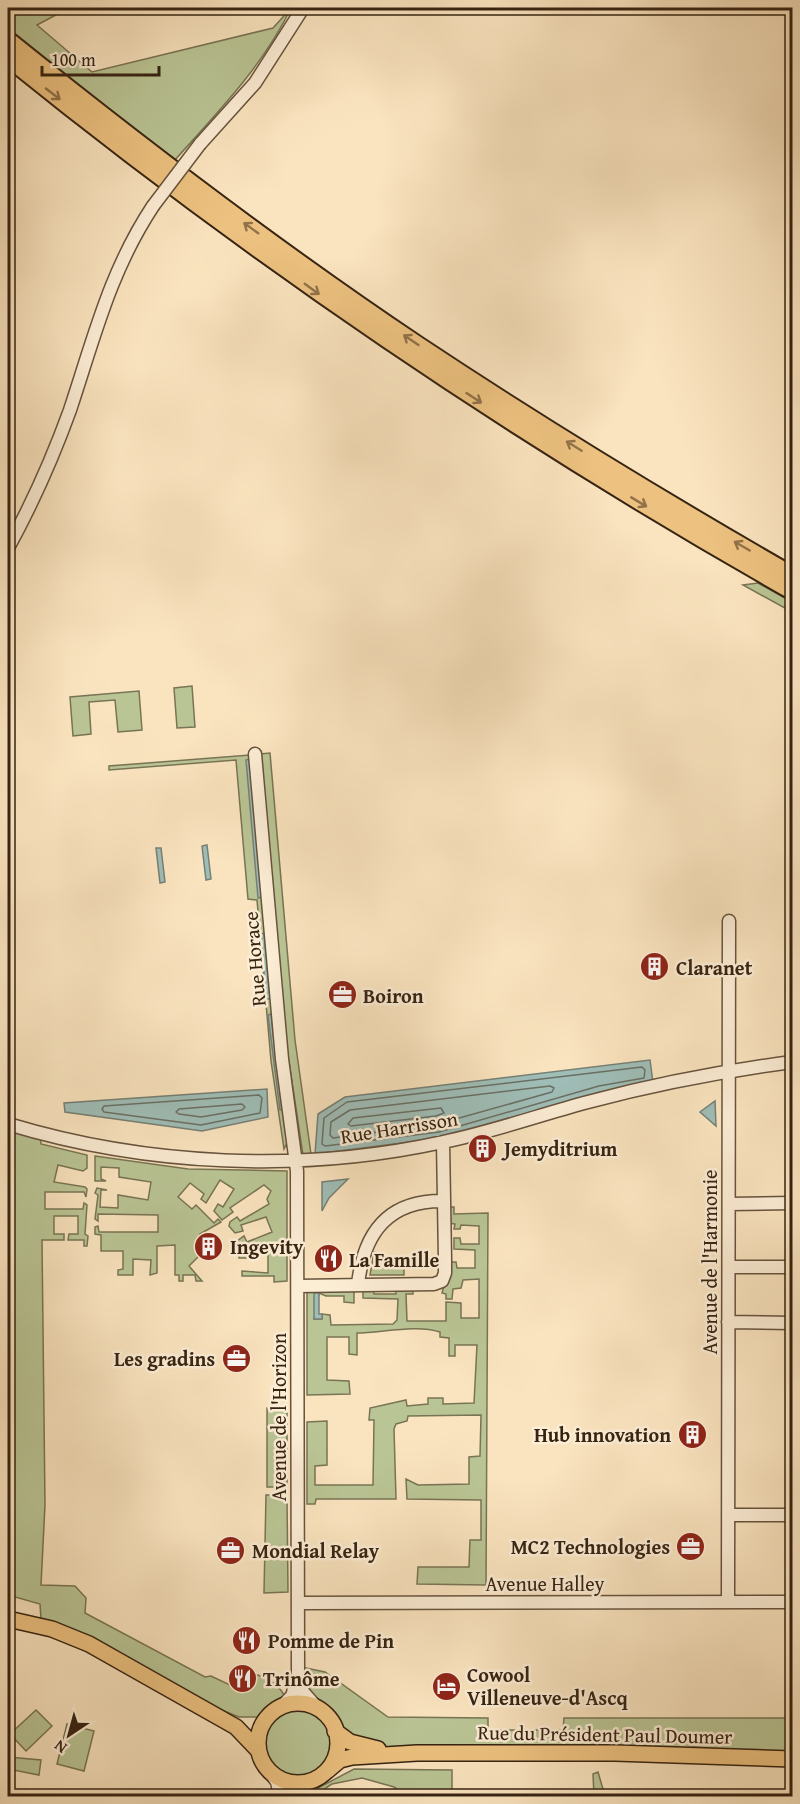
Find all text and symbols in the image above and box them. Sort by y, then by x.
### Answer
scale bar [42,39,159,77]
text: 100 m [51,46,96,73]
one-way arrow [45,88,61,101]
one-way arrow [244,221,260,234]
one-way arrow [304,283,320,295]
one-way arrow [403,334,419,346]
one-way arrow [465,392,482,405]
one-way arrow [566,439,583,451]
one-way arrow [630,496,647,508]
one-way arrow [734,540,751,552]
street label: Rue Horace [235,910,273,1008]
building icon: Claranet [639,951,671,983]
place label: Claranet [676,953,753,982]
office icon: Boiron [326,979,358,1011]
place label: Boiron [363,981,424,1010]
street label: Rue Harrisson [338,1103,460,1151]
building icon: Jemyditrium [467,1132,499,1164]
place label: Jemyditrium [501,1134,617,1163]
street label: Avenue de l'Harmonie [695,1170,724,1354]
building icon: Ingevity [193,1230,225,1262]
place label: Ingevity [230,1232,304,1261]
restaurant icon: La Famille [312,1243,344,1275]
place label: La Famille [349,1245,440,1274]
street label: Avenue de l'Horizon [264,1333,293,1501]
office icon: Les gradins [220,1342,252,1374]
place label: Les gradins [114,1344,215,1373]
building icon: Hub innovation [676,1418,708,1450]
place label: Hub innovation [534,1420,671,1449]
office icon: MC2 Technologies [675,1530,707,1562]
place label: MC2 Technologies [511,1532,670,1561]
office icon: Mondial Relay [215,1534,247,1566]
place label: Mondial Relay [252,1536,380,1565]
street label: Avenue Halley [485,1569,605,1598]
restaurant icon: Pomme de Pin [231,1624,263,1656]
place label: Pomme de Pin [268,1626,394,1655]
place label: Cowool Villeneuve-d'Ascq [467,1660,628,1712]
restaurant icon: Trinôme [226,1662,258,1694]
place label: Trinôme [263,1664,340,1693]
hotel icon: Cowool Villeneuve-d'Ascq [430,1670,462,1702]
north arrow [39,1705,99,1765]
street label: Rue du Président Paul Doumer [477,1717,733,1751]
text: N [49,1734,72,1760]

